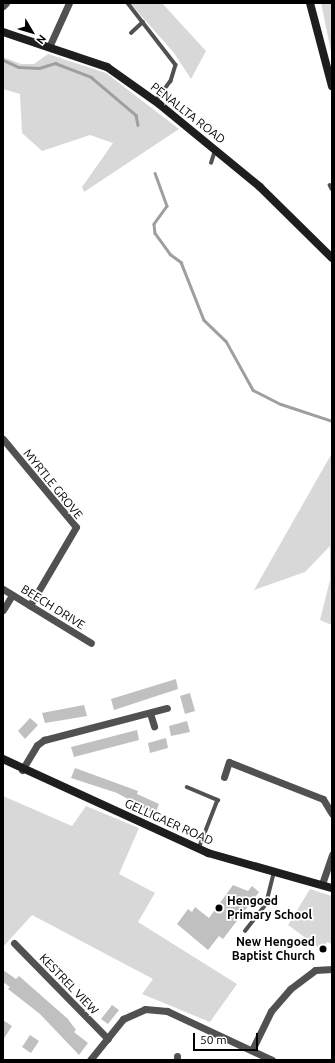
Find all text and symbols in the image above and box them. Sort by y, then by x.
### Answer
north arrow [12,12,52,52]
text: N [34,32,49,46]
street label: PENALLTA ROAD [148,79,228,147]
street label: MYRTLE GROVE [20,446,86,522]
street label: BEECH DRIVE [18,582,88,632]
street label: GELLIGAER ROAD [122,796,216,848]
place label: Hengoed Primary School [227,894,312,922]
marker: Hengoed Primary School [214,903,224,913]
place label: New Hengoed Baptist Church [232,935,315,963]
marker: New Hengoed Baptist Church [318,944,328,954]
street label: KESTREL VIEW [37,951,101,1017]
scale bar [195,1025,260,1051]
text: 50 m [200,1033,227,1046]

